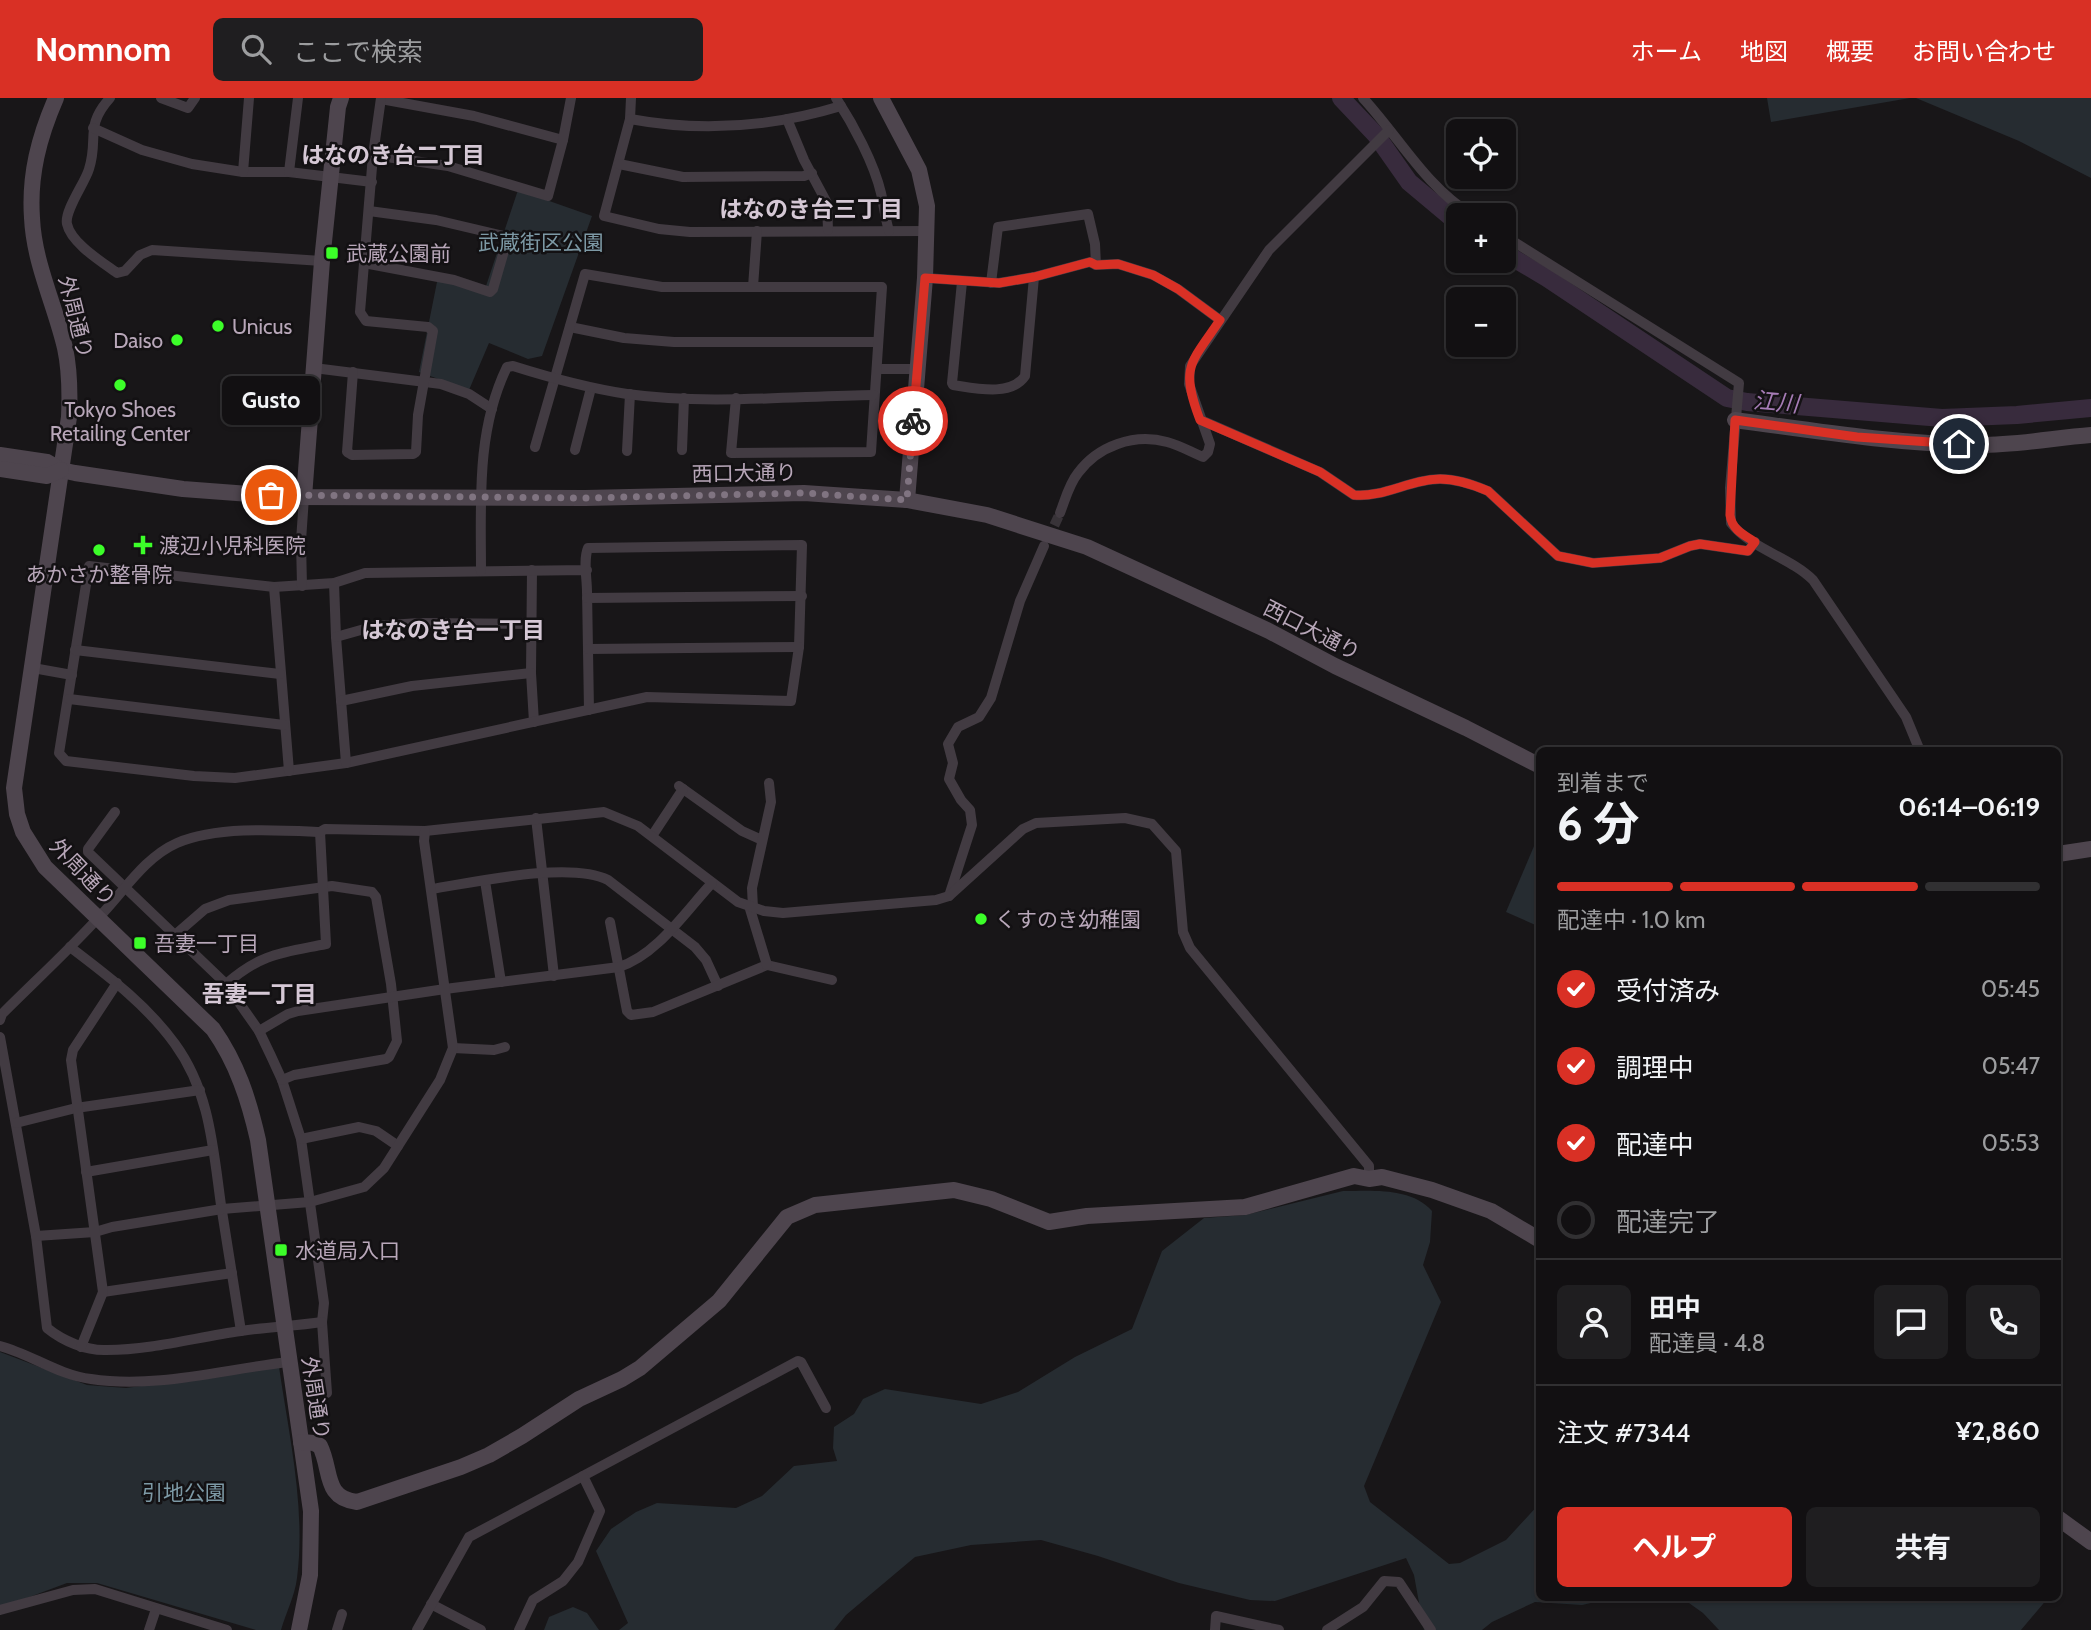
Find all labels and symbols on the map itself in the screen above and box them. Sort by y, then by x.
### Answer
district label: はなのき台二丁目 [301,141,485,169]
district label: はなのき台三丁目 [719,195,903,223]
park label: 武蔵街区公園 [478,230,604,255]
place label: 武蔵公園前 [346,241,451,266]
marker: 武蔵公園前 [324,245,340,261]
street label: 外周通り [54,273,98,361]
place label: Unicus [232,314,293,339]
marker: Unicus [210,318,226,334]
place label: Daiso [113,328,163,353]
marker: Daiso [169,332,185,348]
callout: Gusto [222,376,320,425]
marker: Tokyo Shoes Retailing Center [112,377,128,393]
courier [878,386,948,456]
water label: 江川 [1752,386,1803,418]
place label: Tokyo Shoes Retailing Center [50,397,191,446]
pin [1929,414,1989,474]
street label: 西口大通り [691,460,797,486]
pin [241,465,301,525]
place label: 渡辺小児科医院 [159,533,306,558]
marker: 渡辺小児科医院 [133,535,153,555]
marker: あかさか整骨院 [91,542,107,558]
place label: あかさか整骨院 [26,562,173,587]
street label: 西口大通り [1260,595,1364,665]
district label: はなのき台一丁目 [361,616,545,644]
street label: 外周通り [45,833,121,911]
place label: くすのき幼稚園 [995,907,1141,932]
marker: くすのき幼稚園 [973,911,989,927]
place label: 吾妻一丁目 [154,931,259,956]
marker: 吾妻一丁目 [132,935,148,951]
district label: 吾妻一丁目 [202,980,317,1008]
place label: 水道局入口 [295,1238,400,1263]
marker: 水道局入口 [273,1242,289,1258]
street label: 外周通り [297,1355,335,1441]
park label: 引地公園 [142,1480,226,1505]

